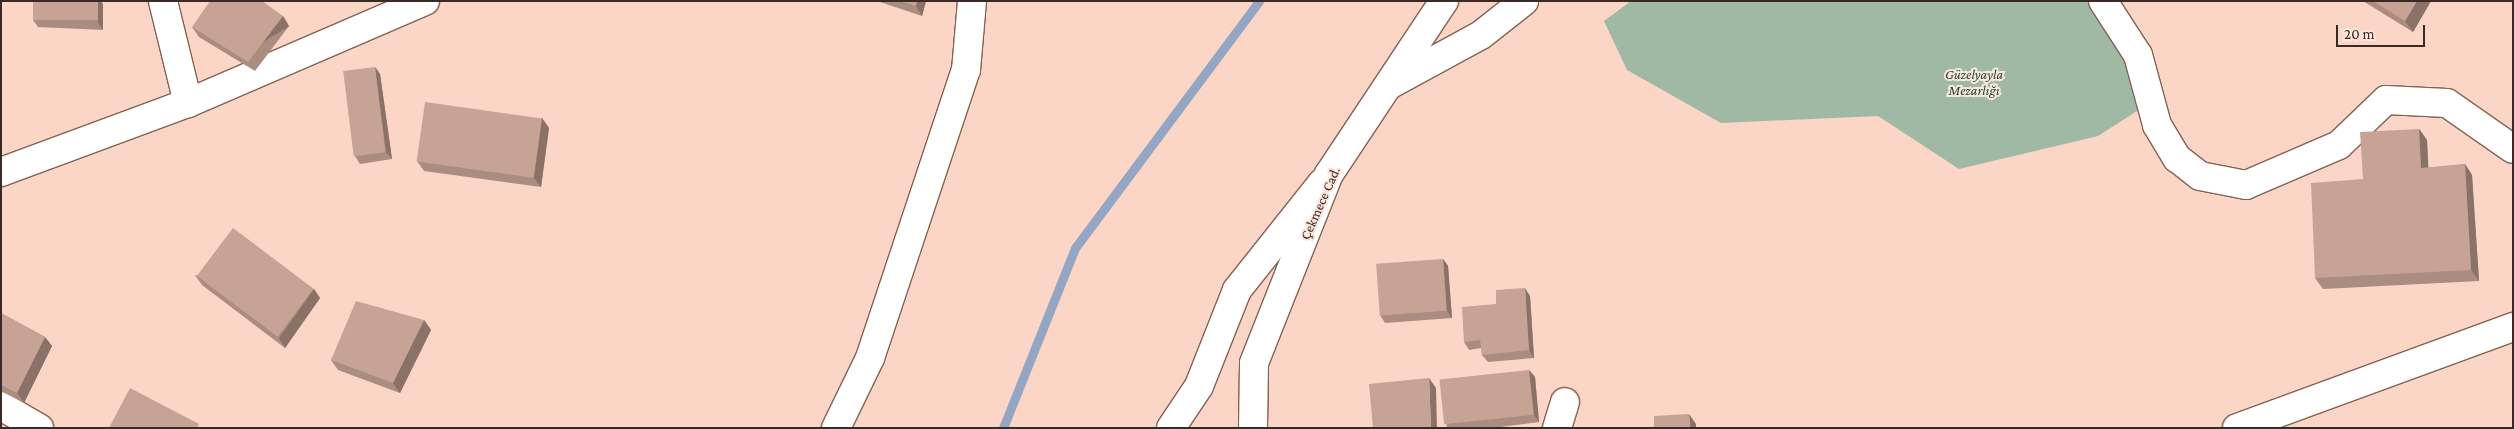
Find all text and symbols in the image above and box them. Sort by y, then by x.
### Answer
scale bar [2339,15,2428,47]
text: 20 m [2344,26,2375,42]
park label: Güzelyayla Mezarlığı [1945,66,2003,98]
street label: Çekmece Cad. [1296,164,1344,242]

